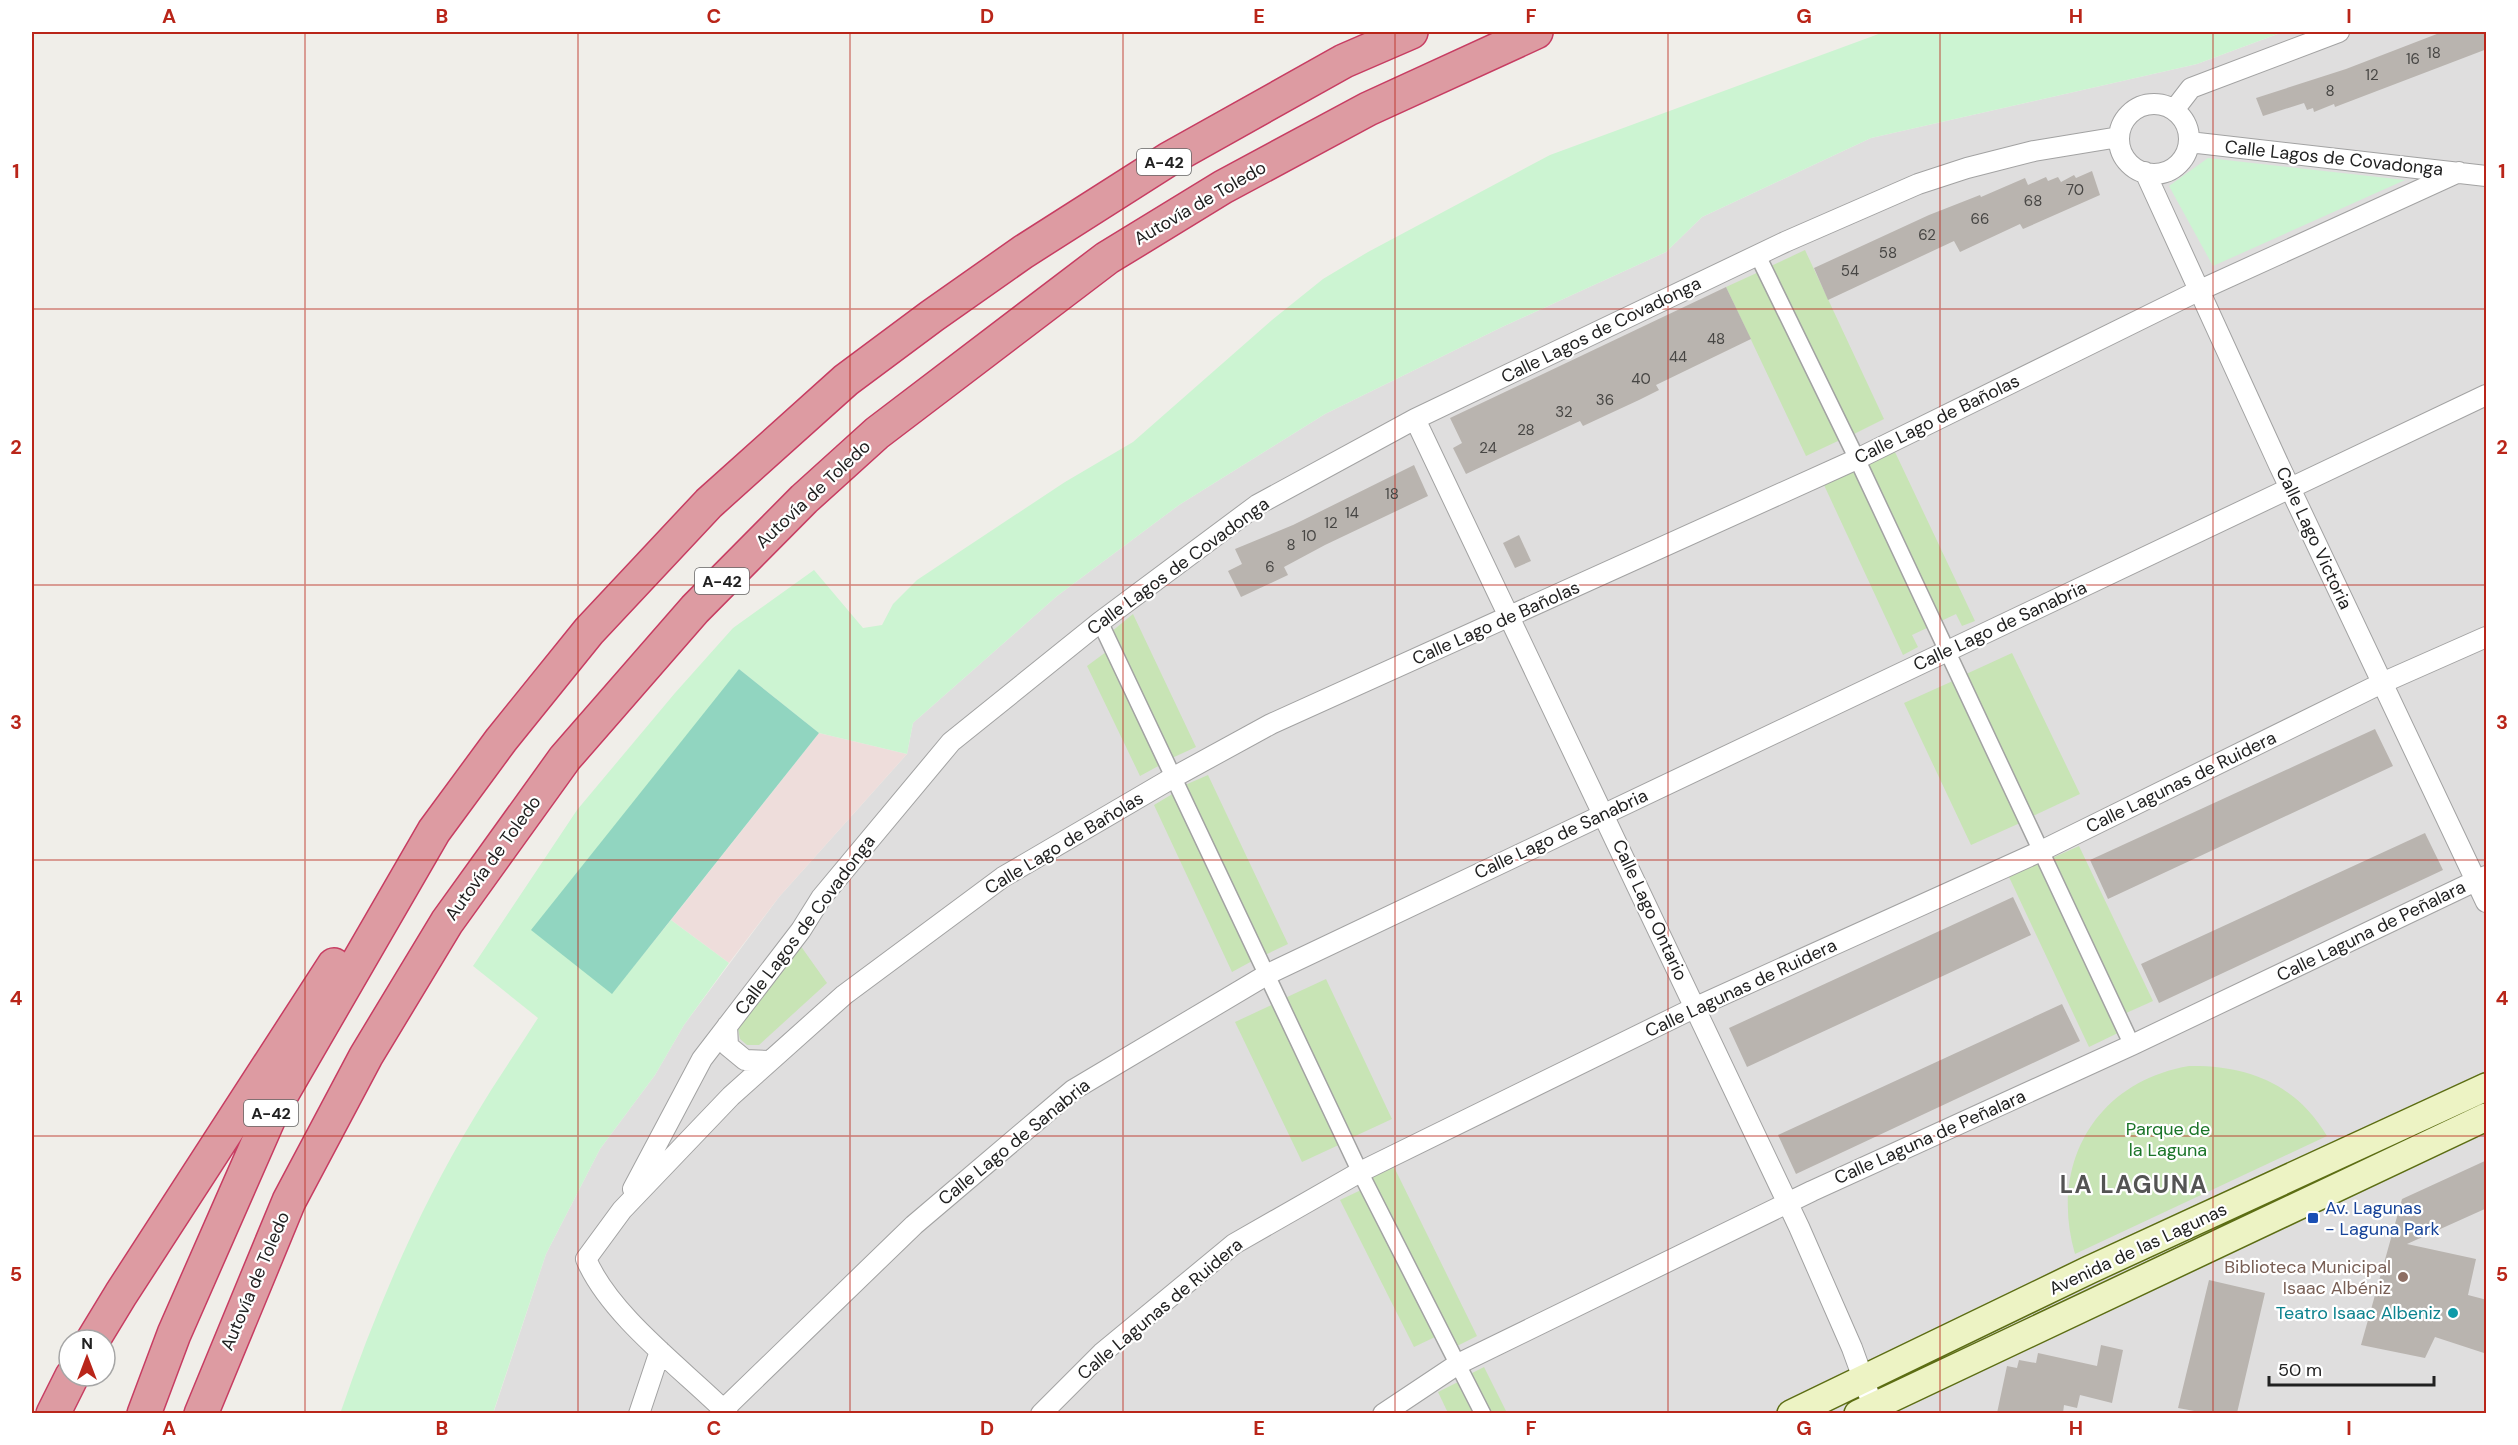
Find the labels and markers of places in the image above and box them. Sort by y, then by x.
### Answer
place label: Av. Lagunas - Laguna Park [2325,1196,2440,1241]
marker: Av. Lagunas - Laguna Park [2306,1211,2320,1225]
place label: Biblioteca Municipal Isaac Albéniz [2224,1255,2391,1300]
marker: Biblioteca Municipal Isaac Albéniz [2396,1270,2410,1284]
place label: Teatro Isaac Albeniz [2276,1301,2441,1325]
marker: Teatro Isaac Albeniz [2446,1306,2460,1320]

